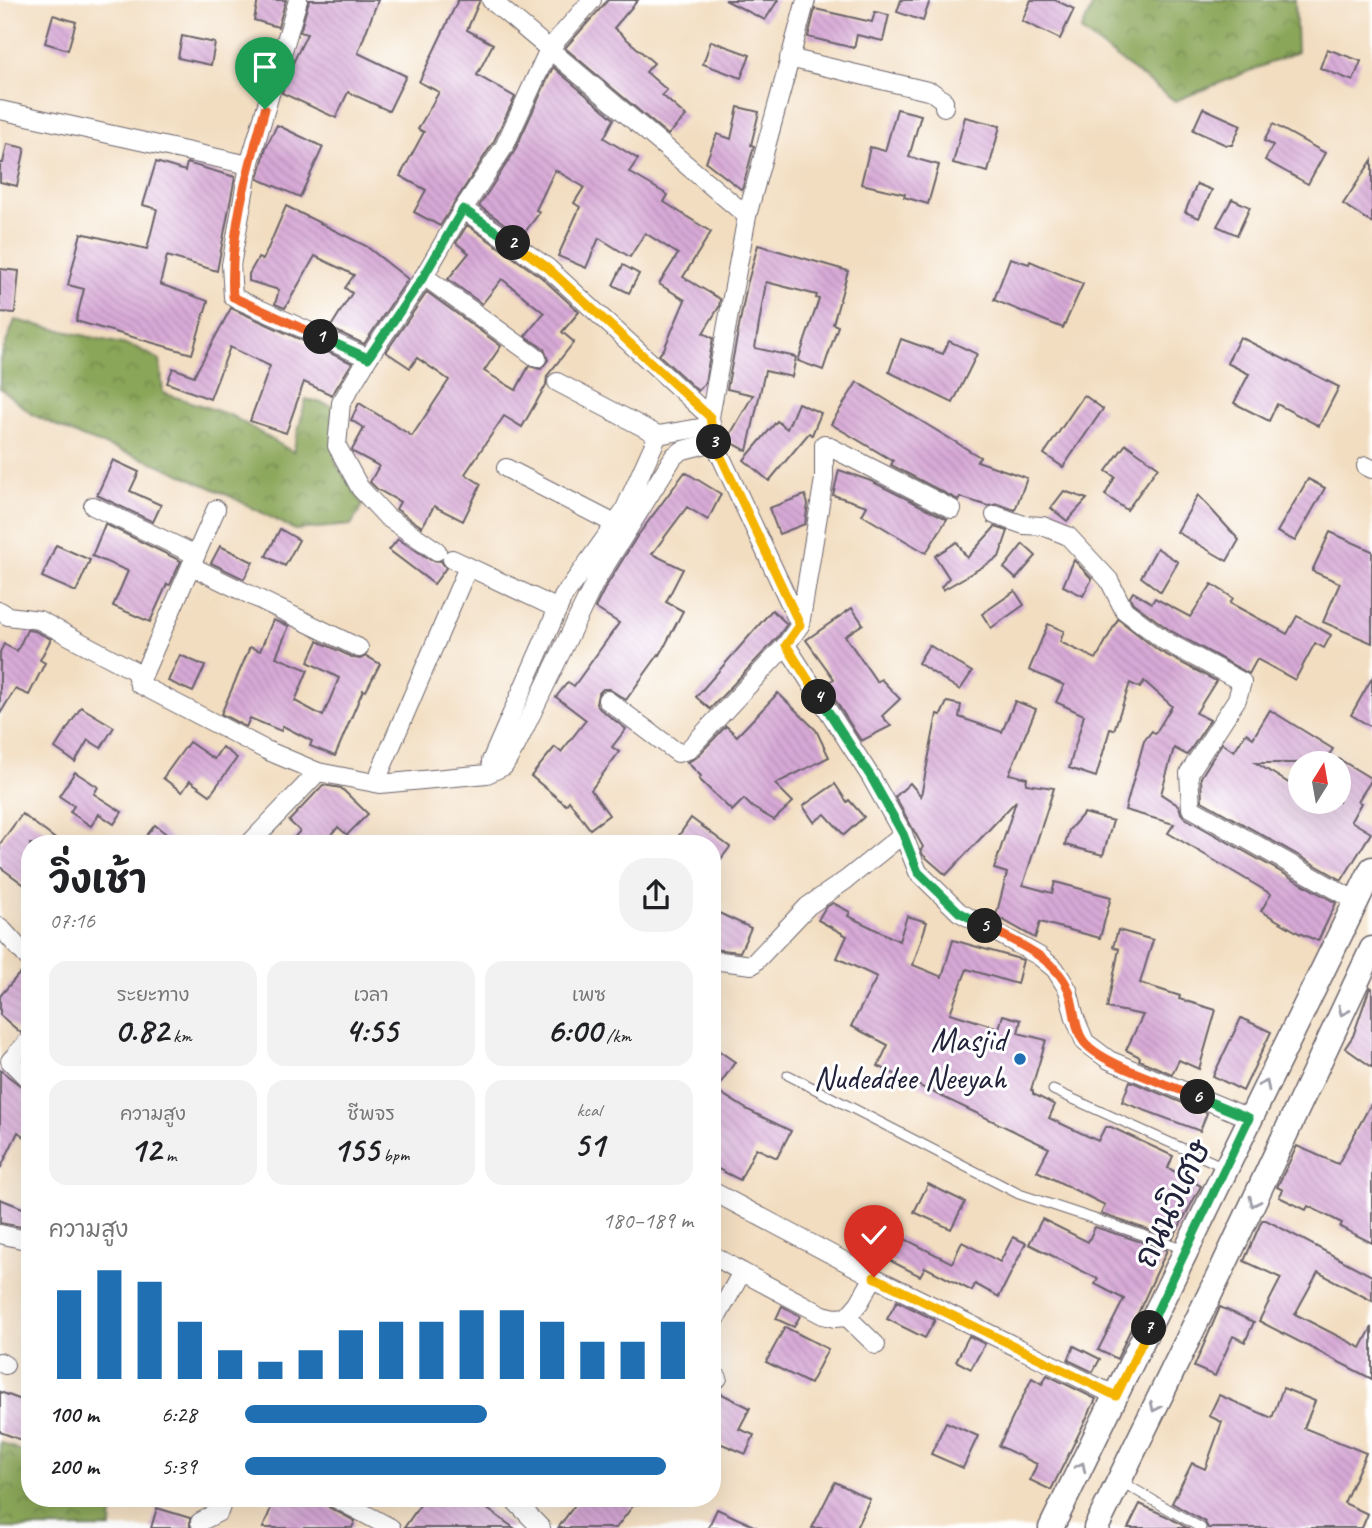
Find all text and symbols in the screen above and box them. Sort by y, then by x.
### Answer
pin [235,37,295,109]
icon: arrive [246,48,284,86]
pin: 2 [496,226,530,260]
text: 2 [508,230,517,254]
pin: 1 [304,320,338,354]
text: 1 [316,324,325,348]
pin: 3 [696,424,732,460]
text: 3 [709,429,718,453]
pin: 4 [802,680,836,714]
text: 4 [814,684,823,708]
north arrow [1288,751,1351,814]
map controls [1288,751,1351,814]
text: วิ่งเช้า [49,856,147,903]
button: share [619,858,693,932]
text: 07:16 [49,906,95,935]
pin: 5 [968,908,1002,944]
text: 5 [980,913,989,937]
text: ระยะทาง [117,983,189,1007]
text: เวลา [353,983,389,1007]
text: เพซ [572,983,606,1007]
one-way arrow [1337,1004,1351,1016]
text: 0.82 [114,1008,169,1053]
text: 4:55 [344,1008,398,1053]
text: 6:00 [547,1008,602,1053]
place label: Masjid Nudeddee Neeyah [813,1019,1011,1099]
text: km [169,1024,192,1048]
text: /km [602,1024,631,1048]
marker: Masjid Nudeddee Neeyah [1012,1051,1028,1067]
pin: 6 [1180,1080,1216,1114]
one-way arrow [1257,1080,1271,1092]
text: 6 [1193,1084,1202,1108]
text: kcal [576,1098,602,1122]
text: ความสูง [120,1102,186,1126]
text: ชีพจร [347,1102,395,1126]
text: 51 [574,1122,604,1167]
text: 12 [130,1127,161,1172]
text: 155 [333,1127,379,1172]
street label: ถนนวิเศษ [1124,1131,1220,1274]
text: m [161,1143,176,1167]
text: bpm [379,1143,409,1167]
one-way arrow [1248,1195,1262,1207]
pin [844,1205,904,1277]
text: 180–189 m [602,1206,693,1235]
text: ความสูง [49,1215,128,1244]
icon: check [855,1216,893,1254]
pin: 7 [1132,1310,1166,1346]
text: 7 [1144,1315,1153,1339]
text: 100 m [49,1400,99,1429]
text: 6:28 [161,1400,197,1429]
one-way arrow [1149,1400,1163,1412]
text: 200 m [49,1452,99,1481]
text: 5:39 [161,1452,197,1481]
one-way arrow [1073,1462,1087,1474]

